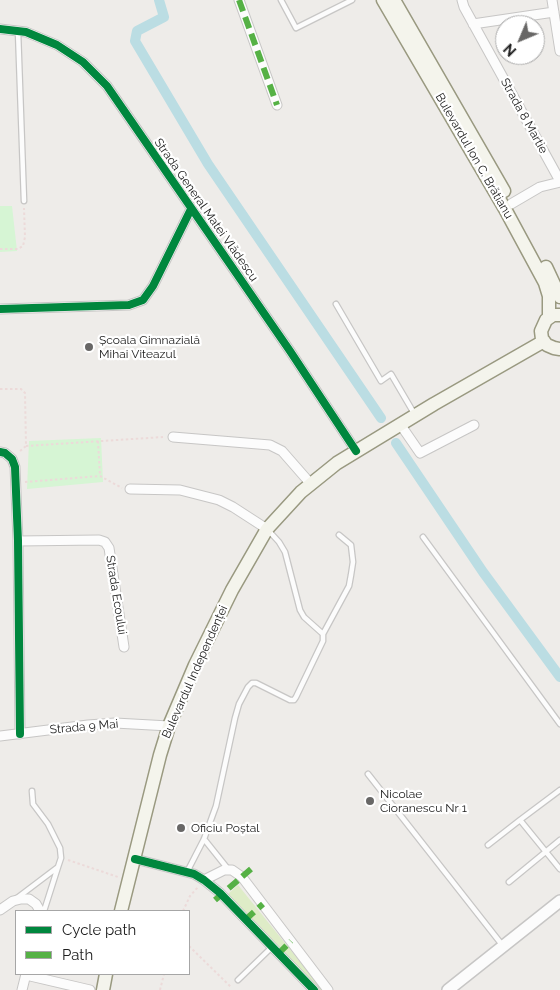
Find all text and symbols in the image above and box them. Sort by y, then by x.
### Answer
north arrow [495,15,545,65]
text: N [501,40,520,59]
street label: Strada 8 Martie [497,76,551,156]
street label: Bulevardul Ion C. Brătianu [432,91,516,221]
street label: Strada General Matei Vlădescu [151,136,261,284]
place label: Școala Gimnazială Mihai Viteazul [99,333,200,361]
marker: Școala Gimnazială Mihai Viteazul [83,341,95,353]
street label: Strada Ecoului [103,554,129,636]
street label: Bulevardul Independenței [159,603,231,741]
street label: Strada 9 Mai [49,717,119,737]
place label: Nicolae Cioranescu Nr 1 [380,787,467,815]
marker: Nicolae Cioranescu Nr 1 [364,795,376,807]
place label: Oficiu Poștal [191,821,260,835]
marker: Oficiu Poștal [175,822,187,834]
legend [15,910,190,975]
text: Cycle path [62,921,136,939]
text: Path [62,946,93,964]

